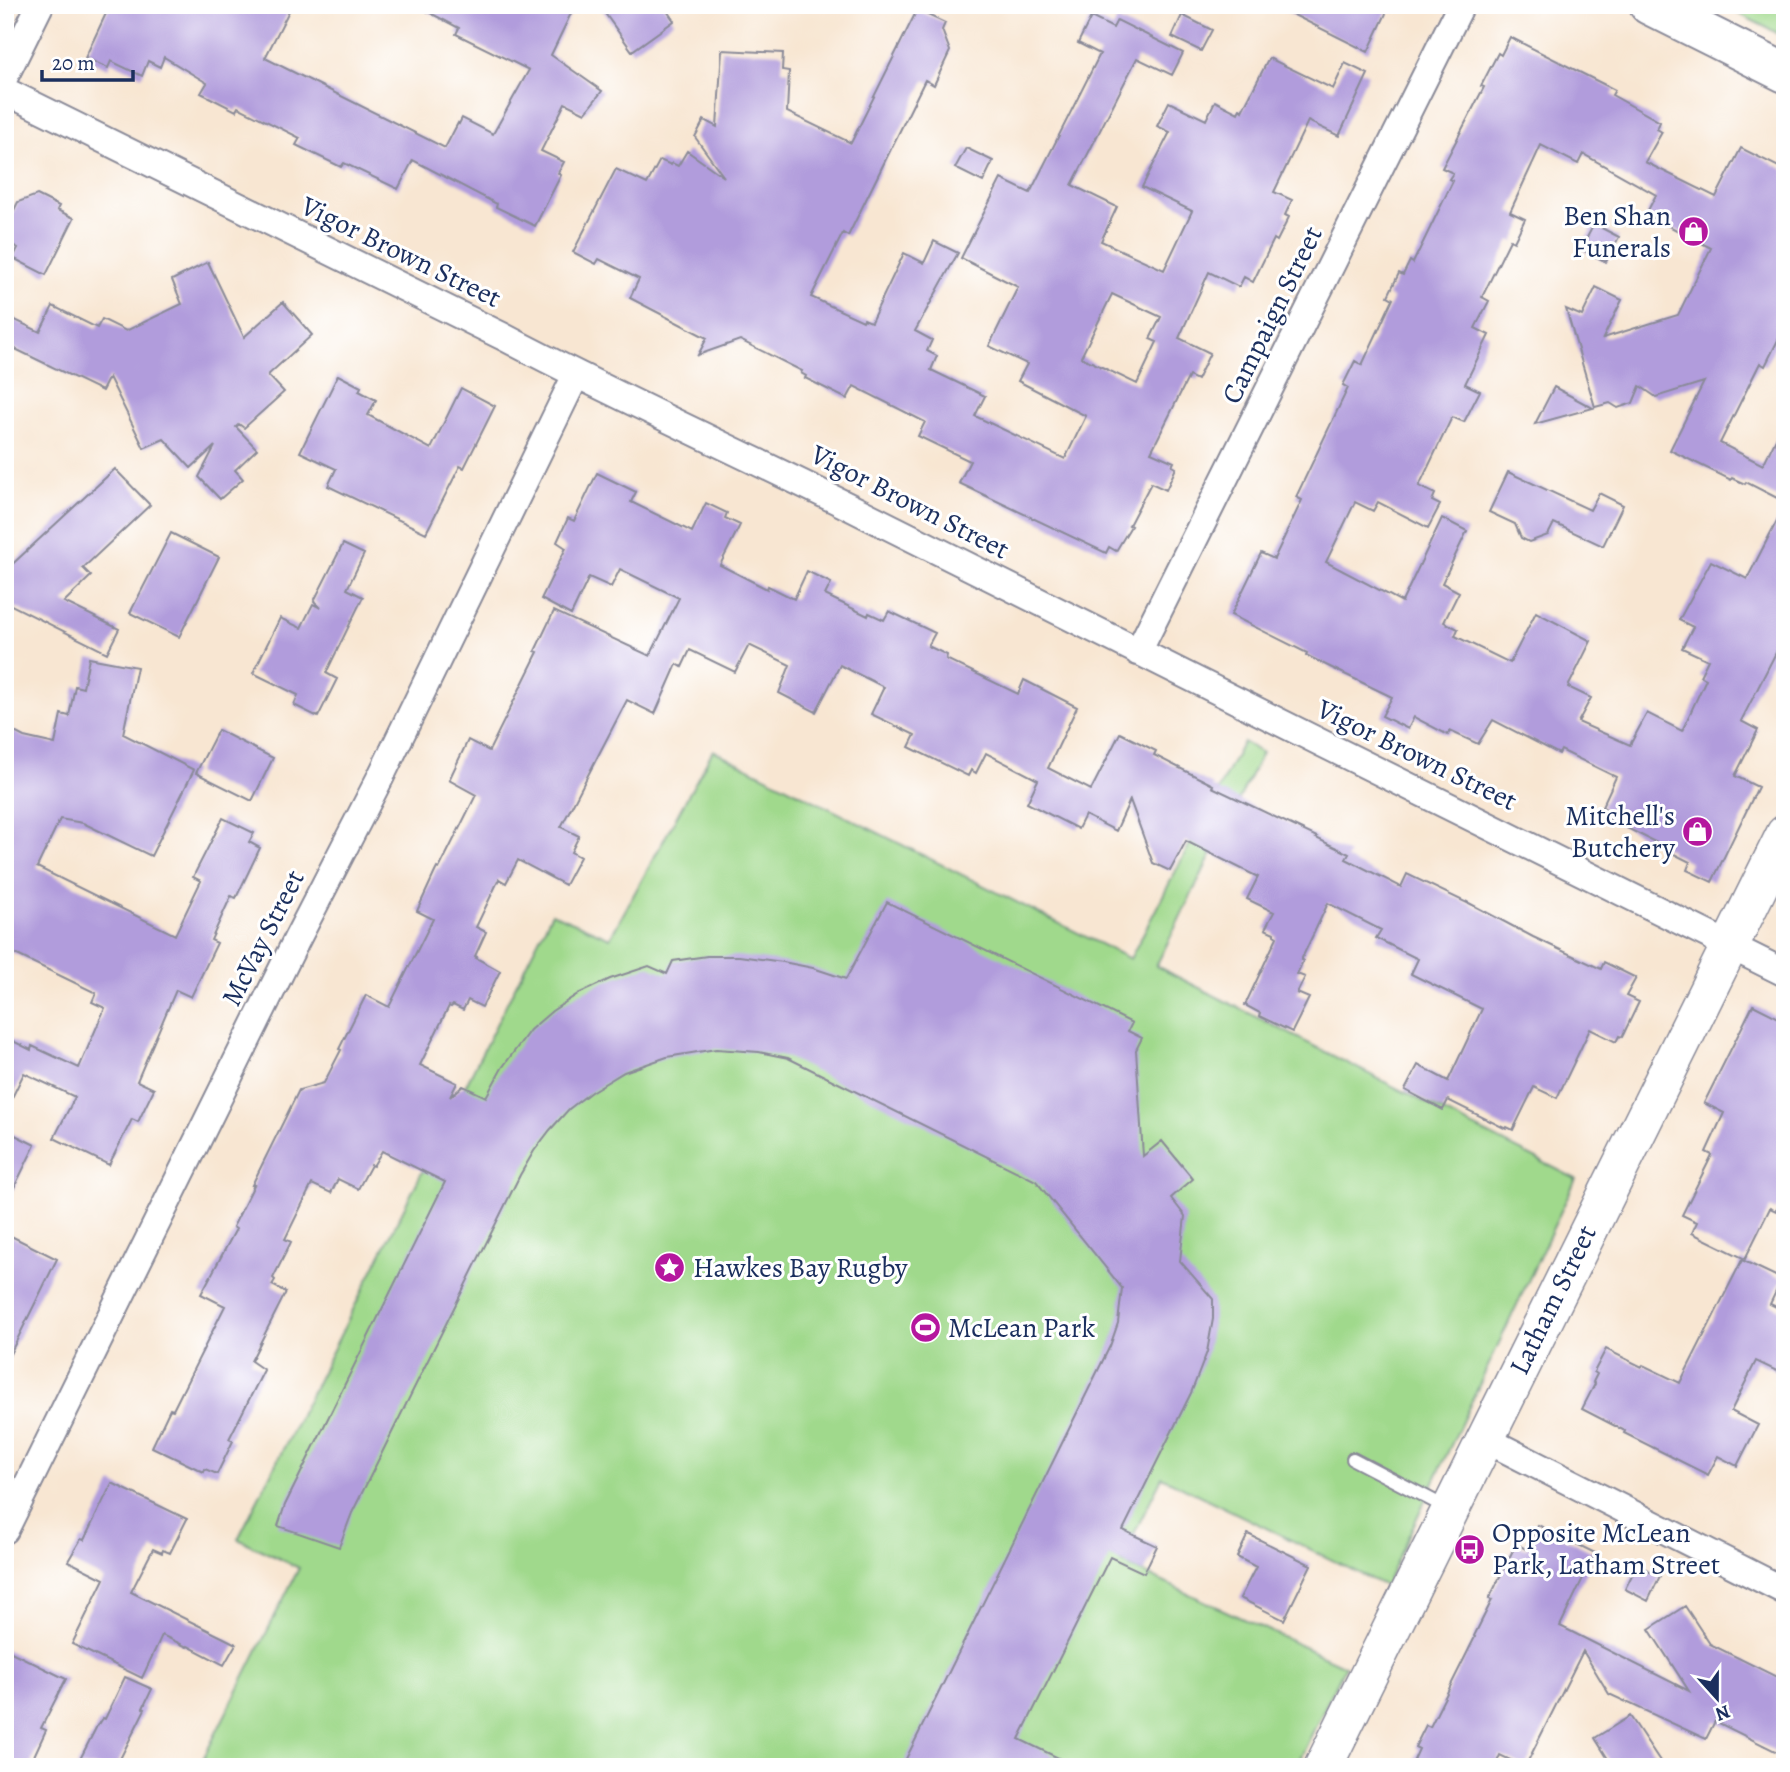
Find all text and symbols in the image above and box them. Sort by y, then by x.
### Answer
scale bar [42,38,133,82]
text: 20 m [52,49,95,77]
street label: Vigor Brown Street [294,187,507,317]
place label: Ben Shan Funerals [1563,197,1671,267]
shop icon: Ben Shan Funerals [1677,215,1711,249]
street label: Campaign Street [1213,220,1331,410]
street label: Vigor Brown Street [803,435,1016,568]
street label: Vigor Brown Street [1310,690,1523,820]
place label: Mitchell's Butchery [1565,797,1676,867]
shop icon: Mitchell's Butchery [1681,815,1715,849]
street label: McVay Street [212,863,314,1013]
street label: Latham Street [1500,1219,1606,1381]
place label: Hawkes Bay Rugby [693,1249,908,1287]
place icon: Hawkes Bay Rugby [653,1251,687,1285]
place label: McLean Park [948,1309,1096,1347]
sports icon: McLean Park [908,1311,942,1345]
place label: Opposite McLean Park, Latham Street [1492,1514,1720,1584]
bus stop icon: Opposite McLean Park, Latham Street [1452,1532,1486,1566]
north arrow [1682,1664,1752,1734]
text: N [1711,1698,1734,1728]

